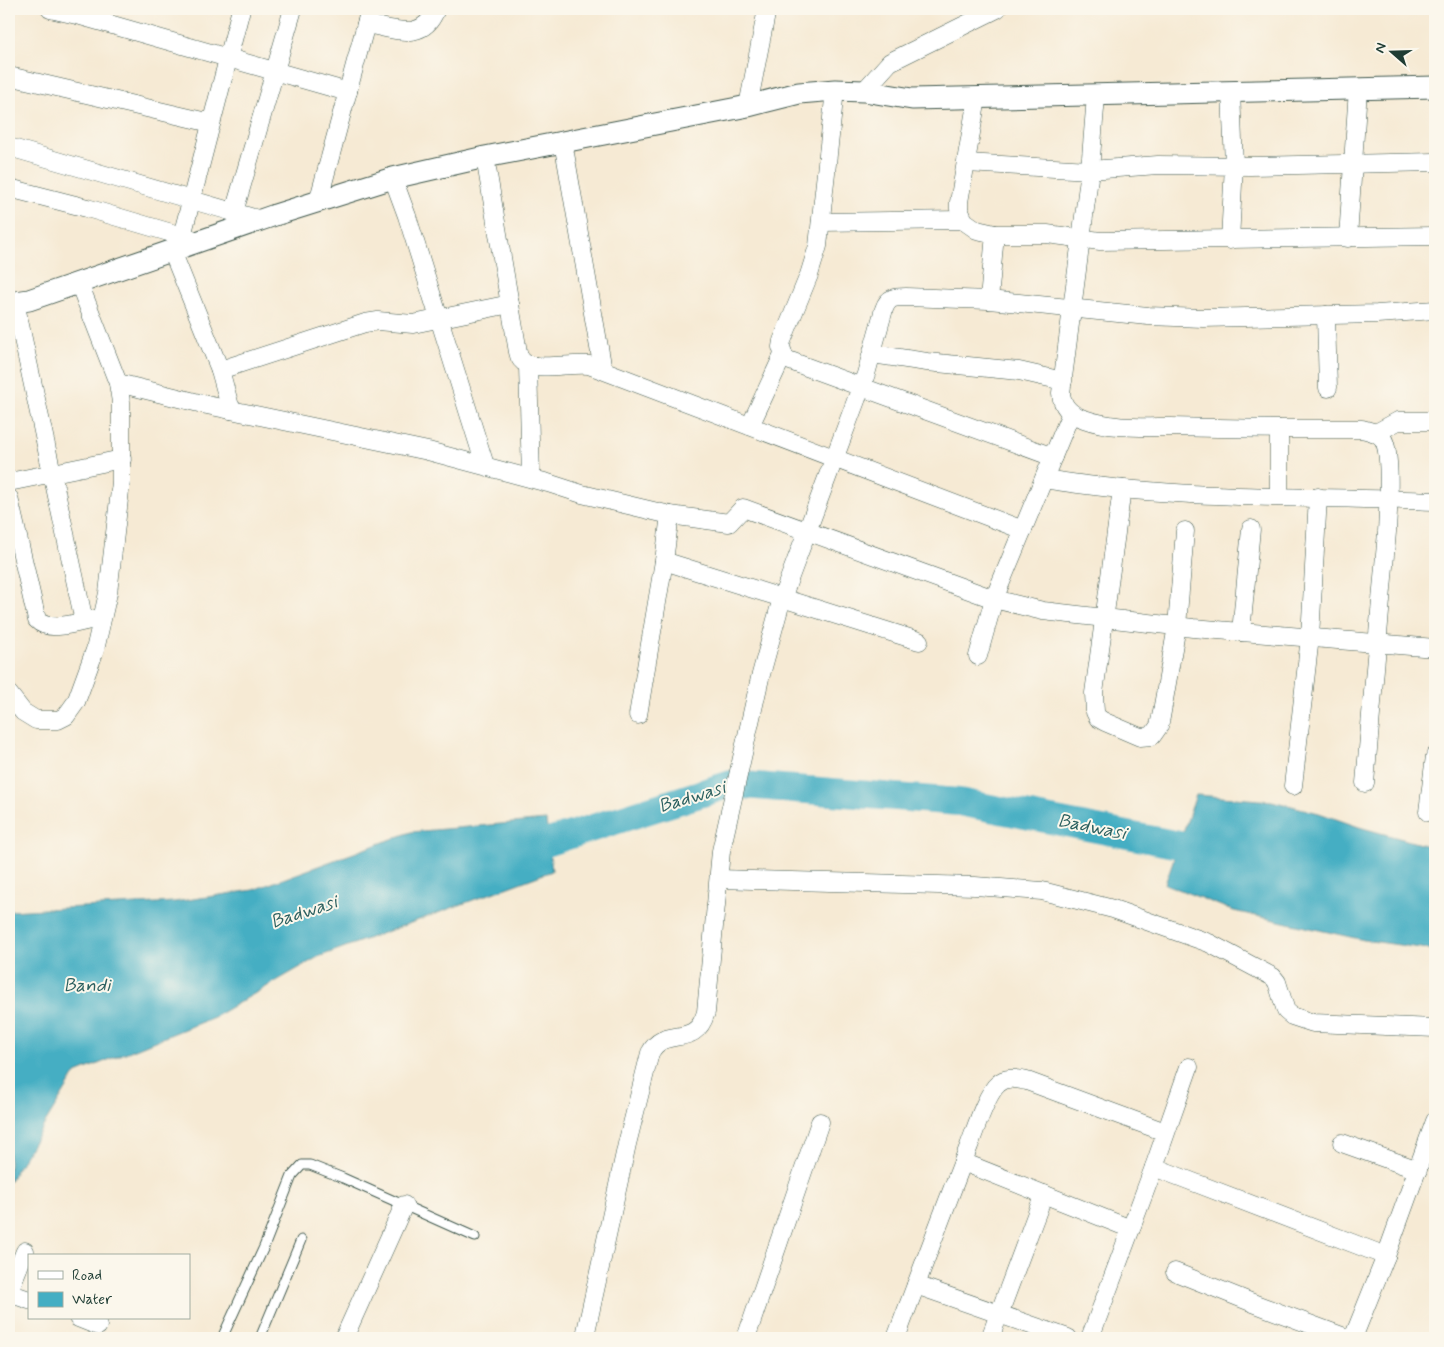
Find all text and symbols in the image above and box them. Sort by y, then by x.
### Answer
north arrow [1366,28,1416,78]
text: N [1371,40,1391,55]
water label: Badwasi [655,774,731,819]
water label: Badwasi [1056,808,1131,846]
water label: Badwasi [267,889,343,935]
water label: Bandi [64,973,112,998]
legend [28,1254,190,1320]
text: Road [72,1266,102,1286]
text: Water [72,1290,112,1310]

